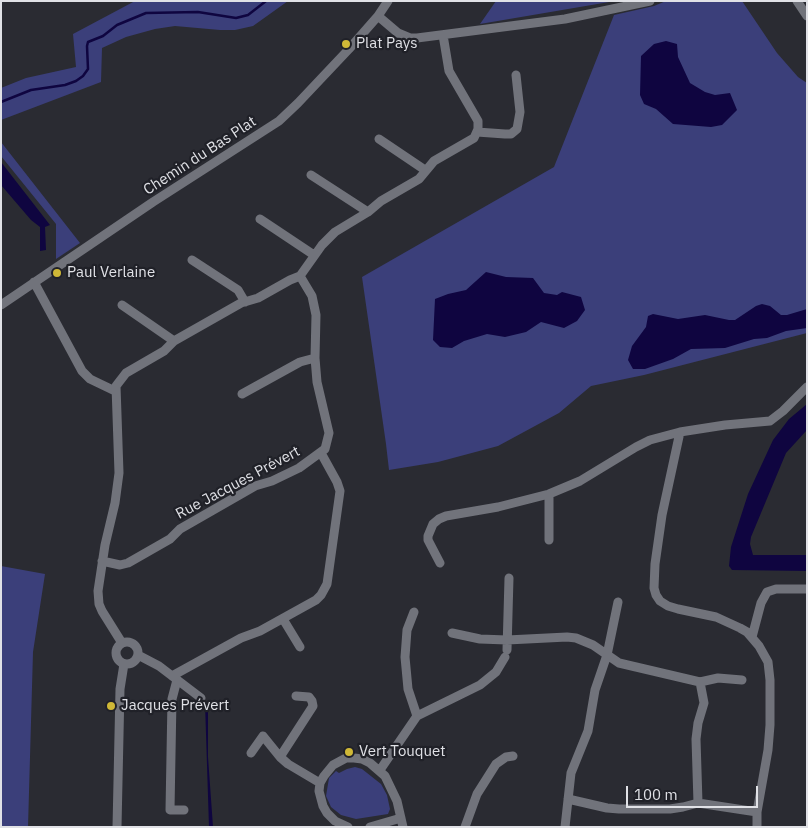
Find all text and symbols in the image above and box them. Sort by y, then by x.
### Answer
place label: Plat Pays [356,35,418,53]
marker: Plat Pays [340,38,352,50]
street label: Chemin du Bas Plat [140,113,260,199]
place label: Paul Verlaine [67,264,155,282]
marker: Paul Verlaine [51,267,63,279]
street label: Rue Jacques Prévert [173,443,303,523]
place label: Jacques Prévert [121,697,229,715]
marker: Jacques Prévert [105,700,117,712]
place label: Vert Touquet [359,743,446,761]
marker: Vert Touquet [343,746,355,758]
scale bar [628,776,760,808]
text: 100 m [634,785,678,804]

